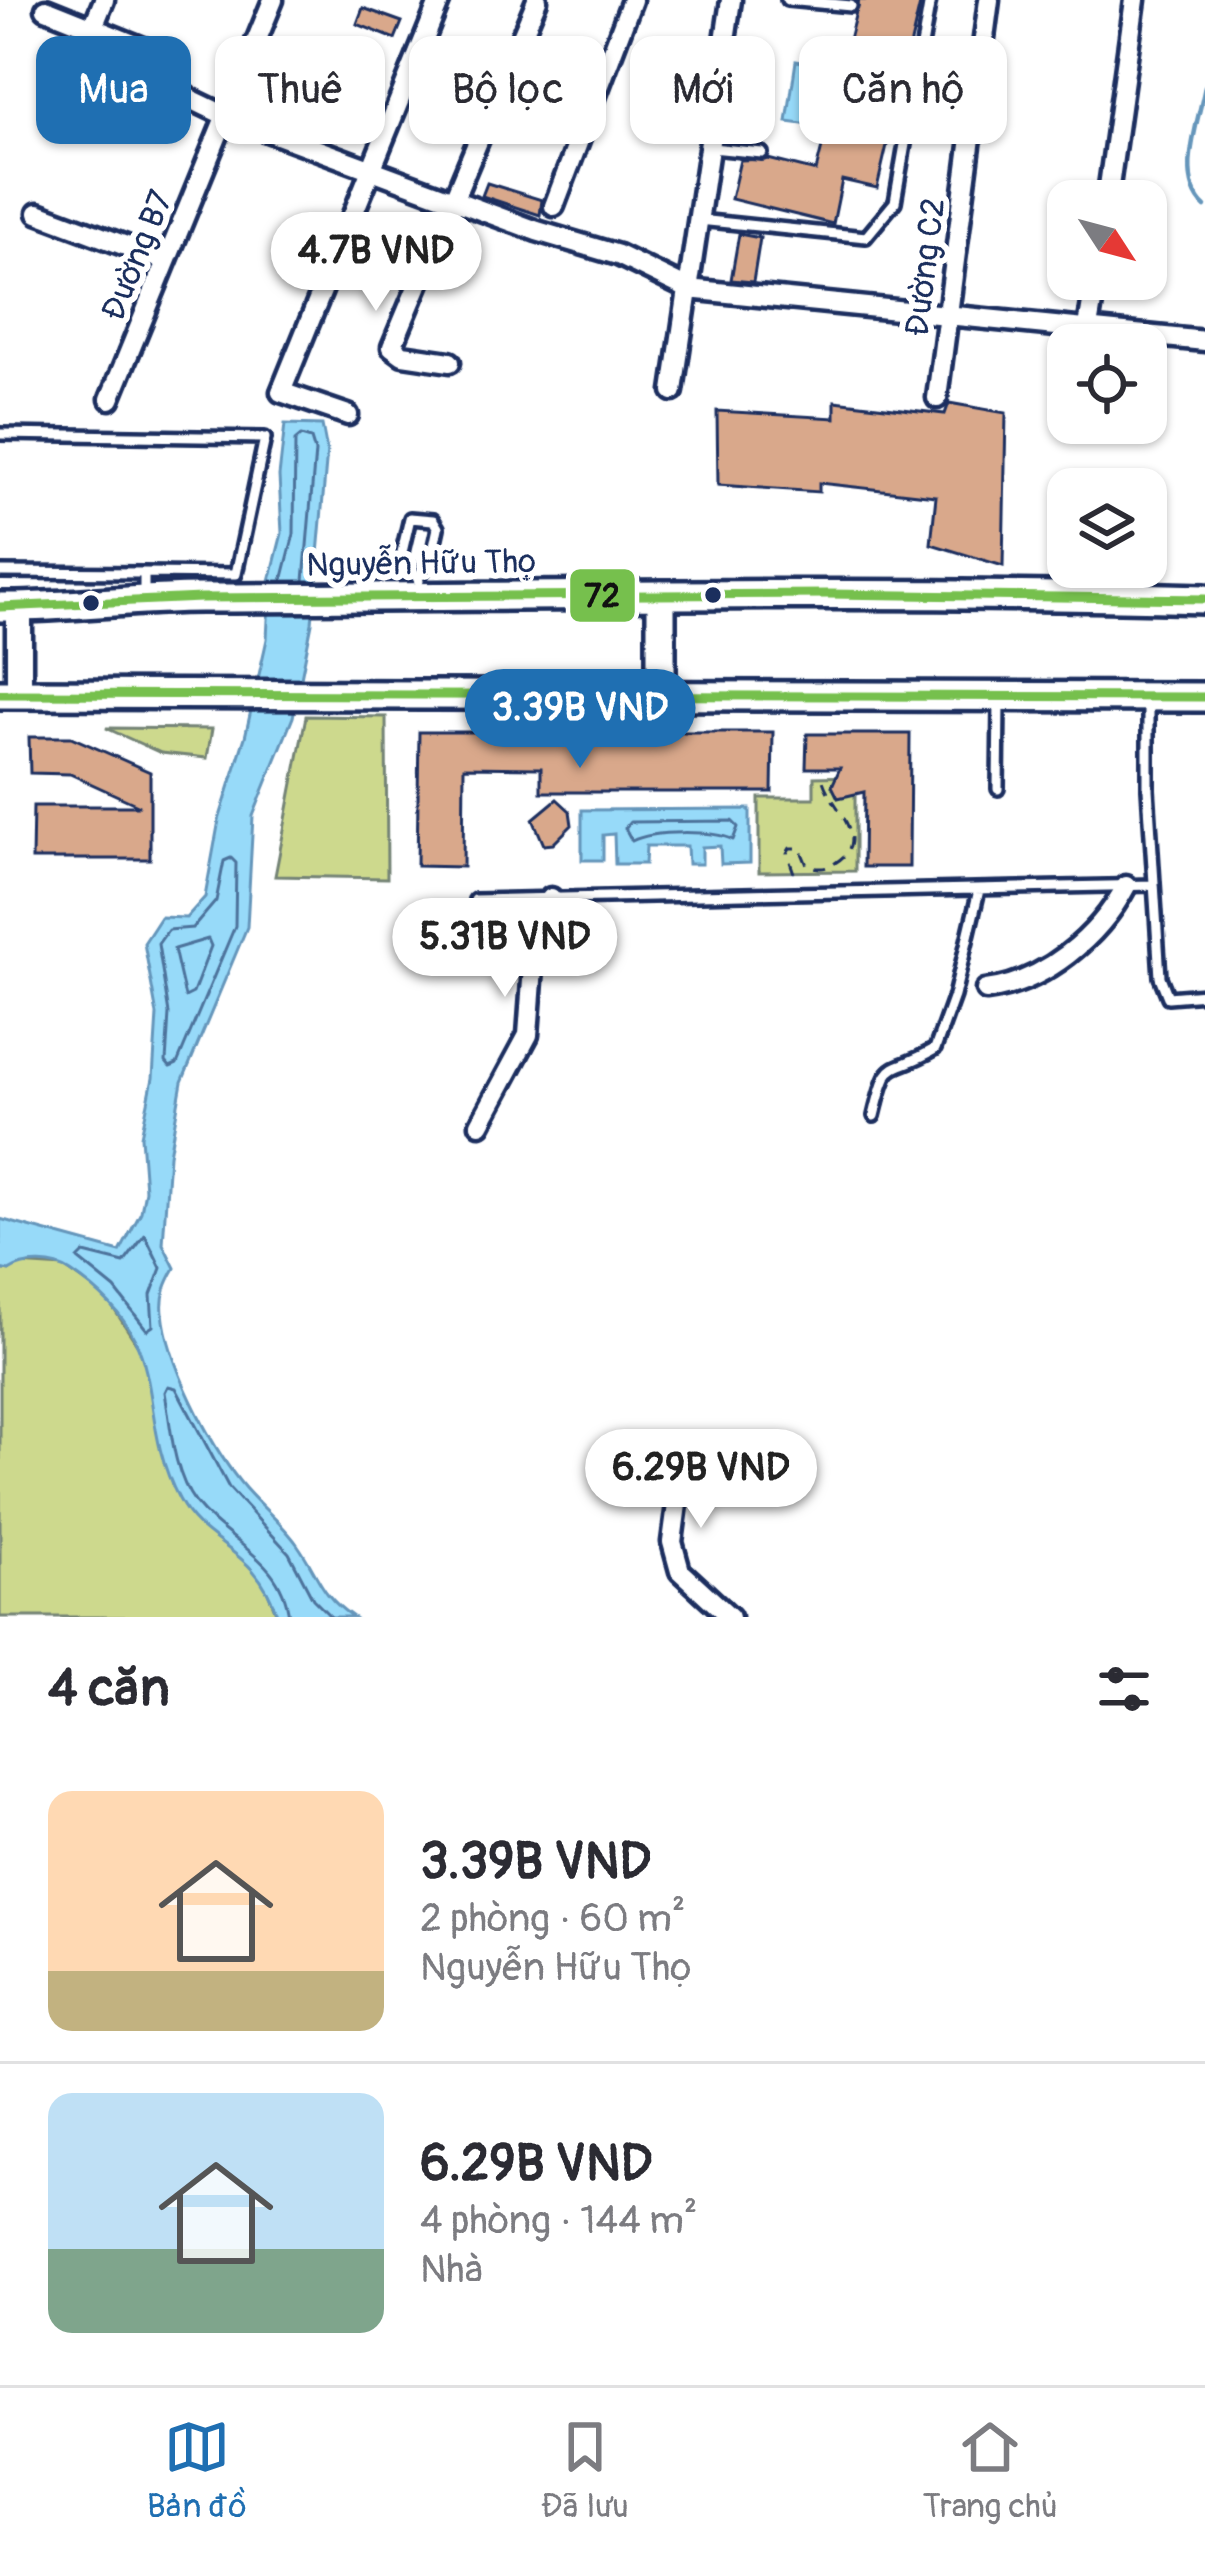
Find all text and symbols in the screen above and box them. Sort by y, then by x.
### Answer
chip: Mua [36,36,191,144]
chip: Thuê [215,36,385,144]
chip: Bộ lọc [409,36,606,144]
chip: Mới [630,36,775,144]
chip: Căn hộ [799,36,1007,144]
north arrow [1047,180,1167,300]
map controls [1047,180,1167,588]
street label: Đường B7 [93,185,182,327]
street label: Đường C2 [897,196,954,339]
pin: 4.7B VND [252,212,500,314]
text: 4.7B VND [298,226,454,275]
button: locate [1047,324,1167,444]
button: layers [1047,468,1167,588]
street label: Nguyễn Hữu Thọ [306,541,538,586]
line badge: 72 [568,567,637,624]
text: 72 [584,576,620,617]
unlabelled marker [702,584,724,606]
unlabelled marker [80,592,102,614]
pin: 3.39B VND [443,669,717,771]
text: 3.39B VND [492,683,668,732]
pin: 5.31B VND [368,898,642,1000]
text: 5.31B VND [419,912,591,961]
pin: 6.29B VND [564,1429,838,1531]
text: 6.29B VND [612,1443,790,1492]
icon: filters [1091,1656,1157,1722]
text: 4 căn [48,1657,170,1721]
text: 3.39B VND [420,1830,651,1894]
icon: home [144,1839,288,1983]
text: 2 phòng · 60 m² [420,1894,685,1943]
text: Nguyễn Hữu Thọ [420,1943,694,1992]
text: 6.29B VND [420,2132,653,2196]
icon: home [144,2141,288,2285]
text: 4 phòng · 144 m² [420,2196,697,2245]
text: Nhà [420,2245,482,2294]
tab: Bản đồ [147,2414,247,2527]
tab: Đã lưu [541,2414,629,2527]
tab: Trang chủ [923,2414,1058,2527]

